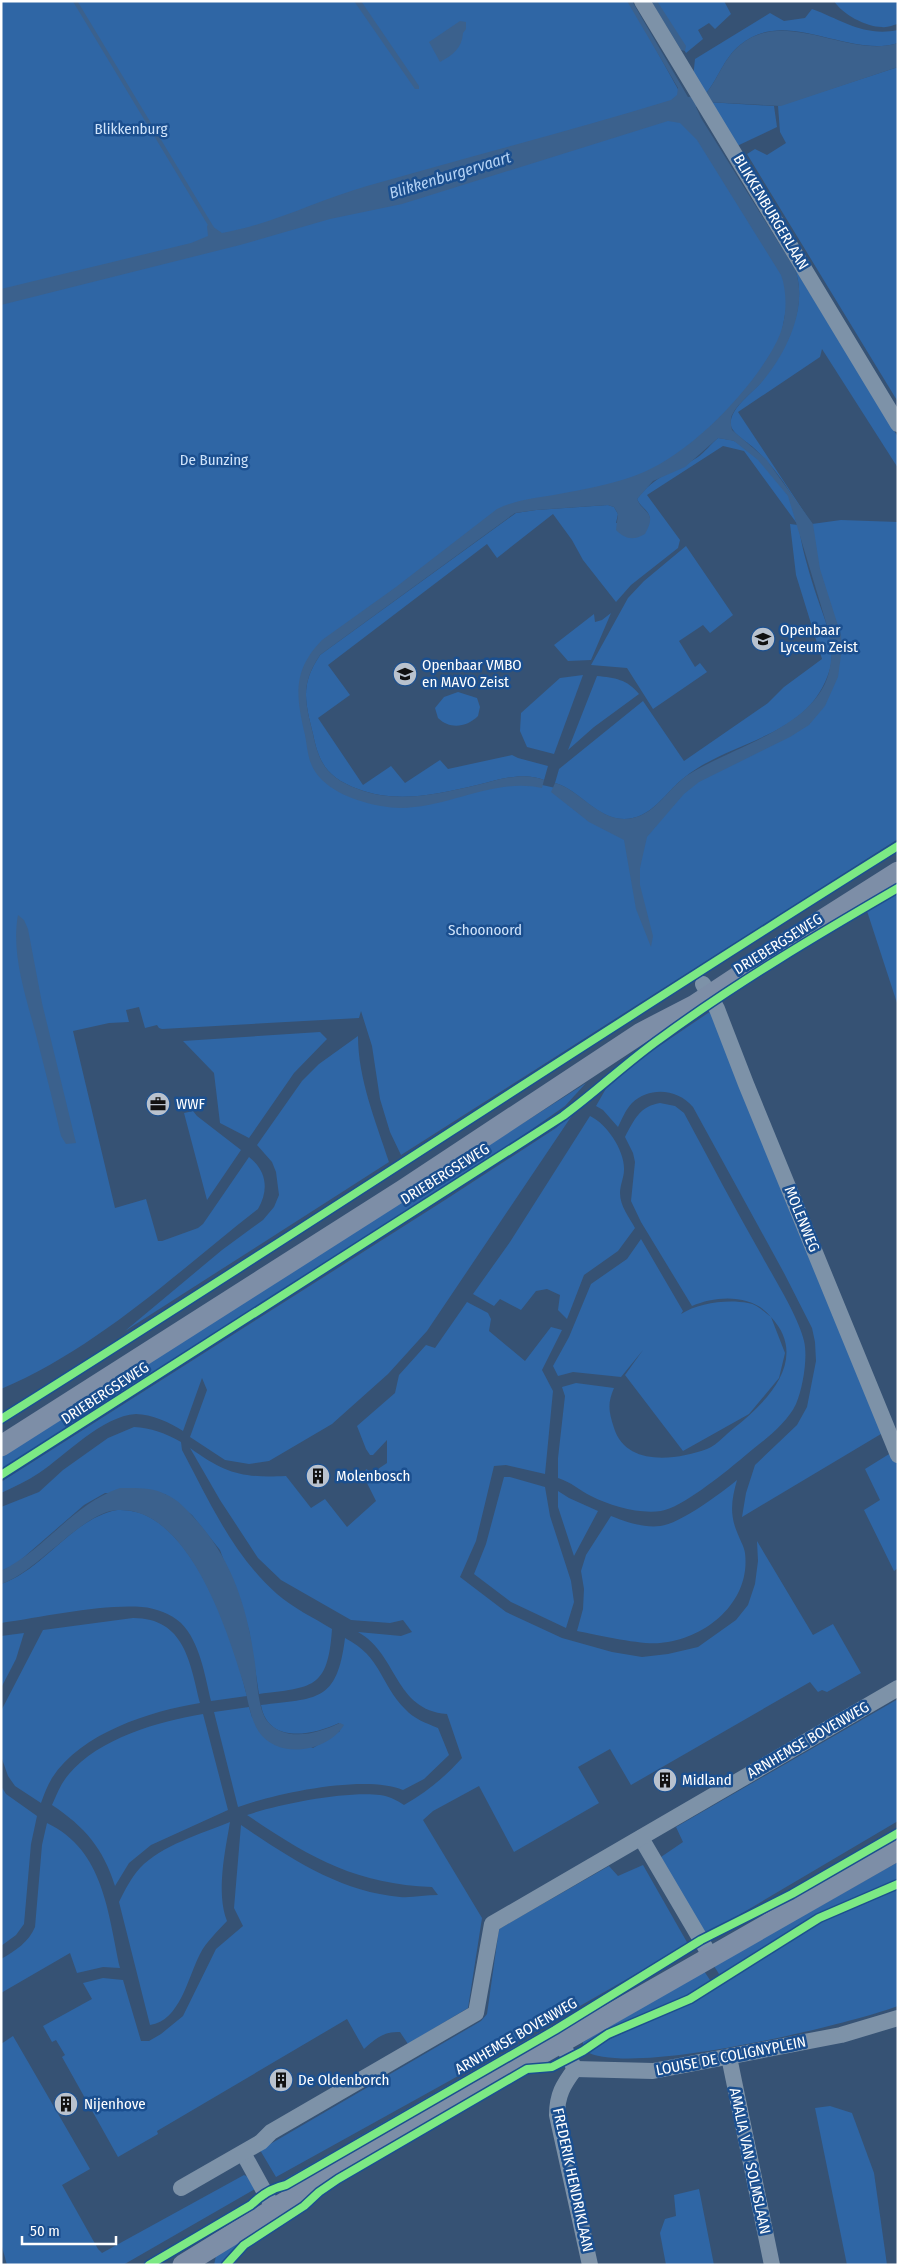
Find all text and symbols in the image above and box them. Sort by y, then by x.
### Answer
park label: Blikkenburg [94,120,168,138]
water label: Blikkenburgervaart [387,147,514,203]
street label: BLIKKENBURGERLAAN [729,151,813,273]
park label: De Bunzing [180,451,248,469]
place label: Openbaar Lyceum Zeist [780,621,858,656]
school or university icon: Openbaar Lyceum Zeist [750,626,776,652]
place label: Openbaar VMBO en MAVO Zeist [422,656,522,691]
school or university icon: Openbaar VMBO en MAVO Zeist [392,661,418,687]
street label: DRIEBERGSEWEG [730,910,826,978]
park label: Schoonoord [448,921,522,939]
office icon: WWF [145,1091,171,1117]
place label: WWF [176,1095,205,1113]
street label: DRIEBERGSEWEG [397,1140,493,1208]
street label: MOLENWEG [781,1183,823,1255]
street label: DRIEBERGSEWEG [58,1358,152,1428]
building icon: Molenbosch [305,1463,331,1489]
place label: Molenbosch [336,1467,410,1485]
street label: ARNHEMSE BOVENWEG [744,1698,872,1782]
building icon: Midland [652,1767,678,1793]
place label: Midland [682,1771,732,1789]
street label: ARNHEMSE BOVENWEG [452,1994,580,2078]
street label: LOUISE DE COLIGNYPLEIN [654,2033,808,2079]
building icon: De Oldenborch [268,2067,294,2093]
place label: De Oldenborch [298,2071,389,2089]
street label: AMALIA VAN SOLMSLAAN [726,2086,774,2236]
building icon: Nijenhove [53,2091,79,2117]
place label: Nijenhove [84,2095,146,2113]
street label: FREDERIK HENDRIKLAAN [549,2106,597,2254]
scale bar [22,2214,116,2246]
text: 50 m [30,2222,60,2240]

